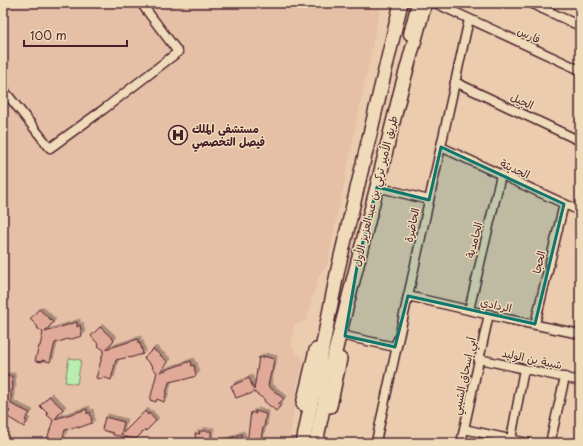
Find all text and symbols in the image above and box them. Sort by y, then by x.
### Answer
scale bar [24,22,127,48]
street label: فارس [515,22,544,47]
text: 100 m [30,26,67,44]
street label: الجيل [508,88,537,113]
street label: طريق الأمير تركي بن عبدالعزيز الأول [348,114,404,269]
place label: مستشفى الملك فيصل التخصصي [192,120,265,152]
hospital icon: مستشفى الملك فيصل التخصصي [167,124,189,146]
street label: الحديثة [498,154,533,183]
street label: الحاضرة [400,206,423,244]
street label: الحامدية [461,220,486,260]
street label: الحجا [527,249,550,275]
street label: الردادي [479,293,513,317]
street label: أبي إسحاق الشيبي [447,335,483,417]
street label: شيبة بن الوليد [500,344,564,373]

